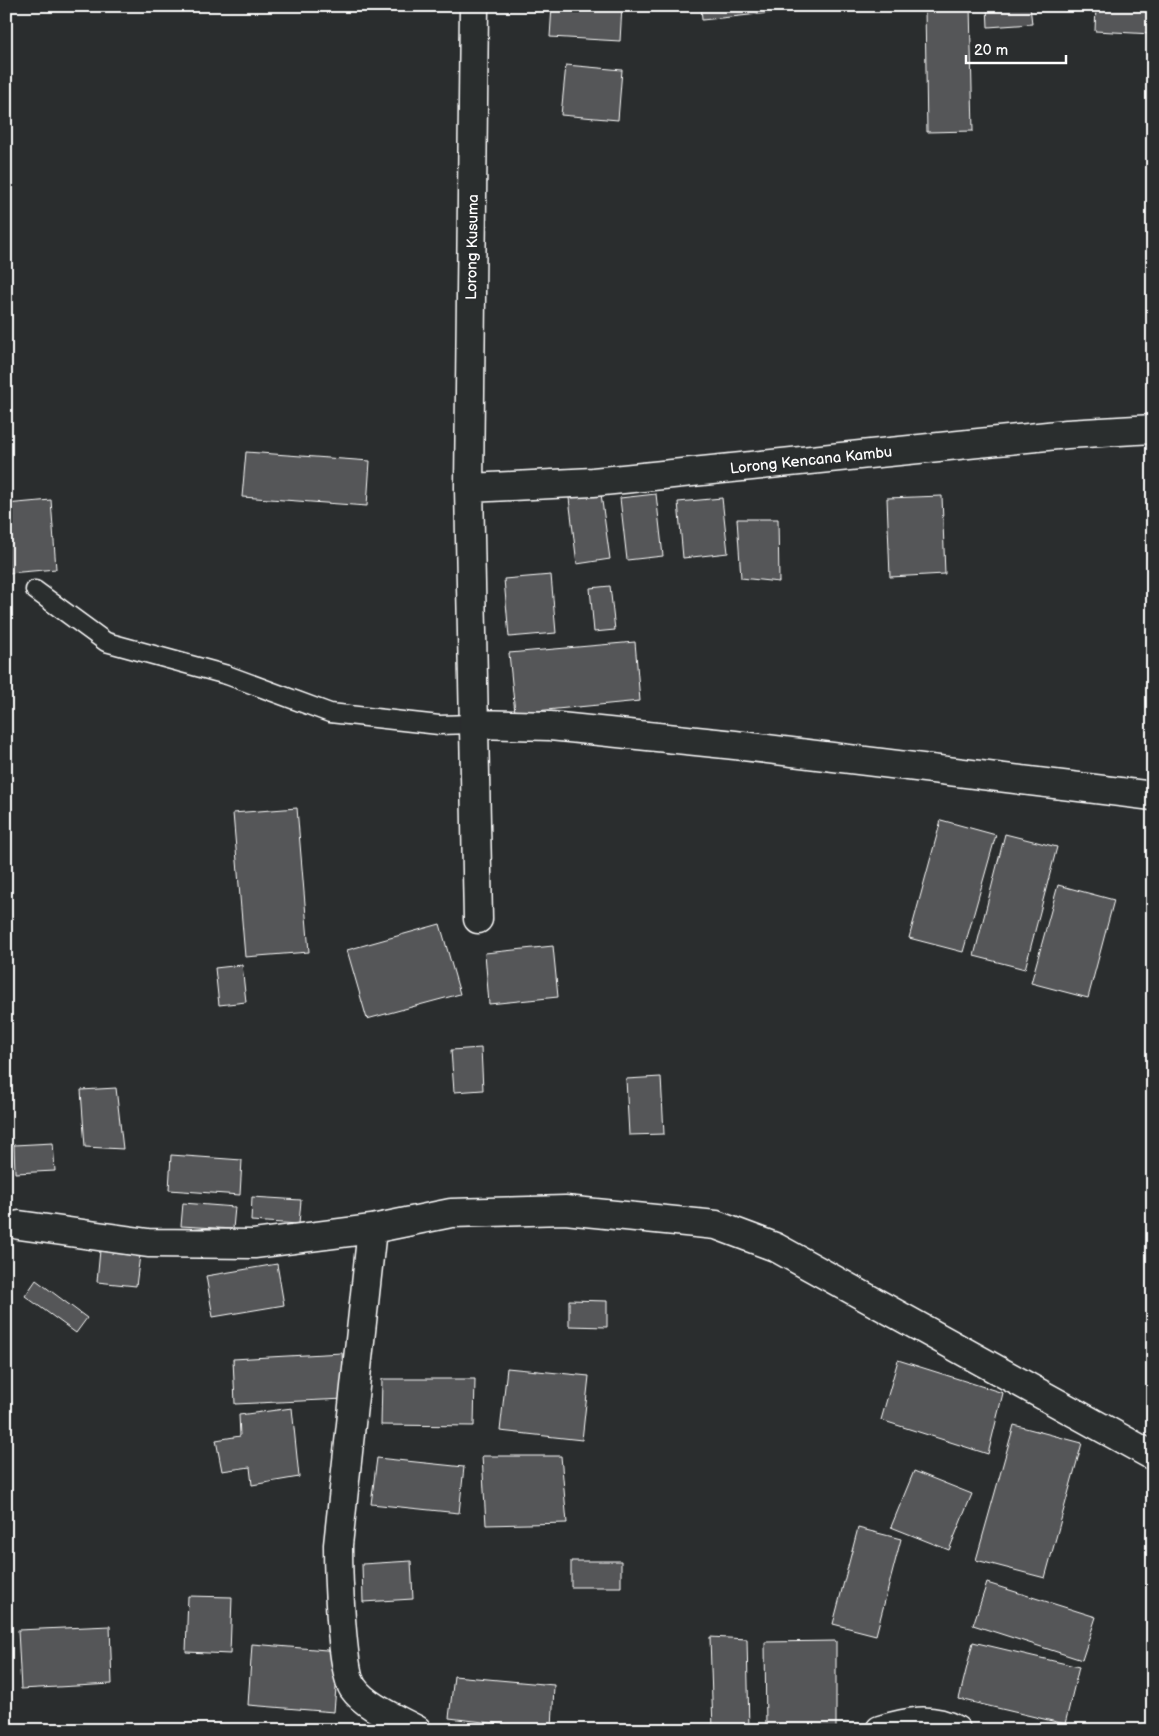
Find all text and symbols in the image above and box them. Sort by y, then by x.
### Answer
scale bar [966,32,1066,64]
text: 20 m [974,41,1008,60]
street label: Lorong Kusuma [462,194,483,300]
street label: Lorong Kencana Kambu [729,443,893,478]

